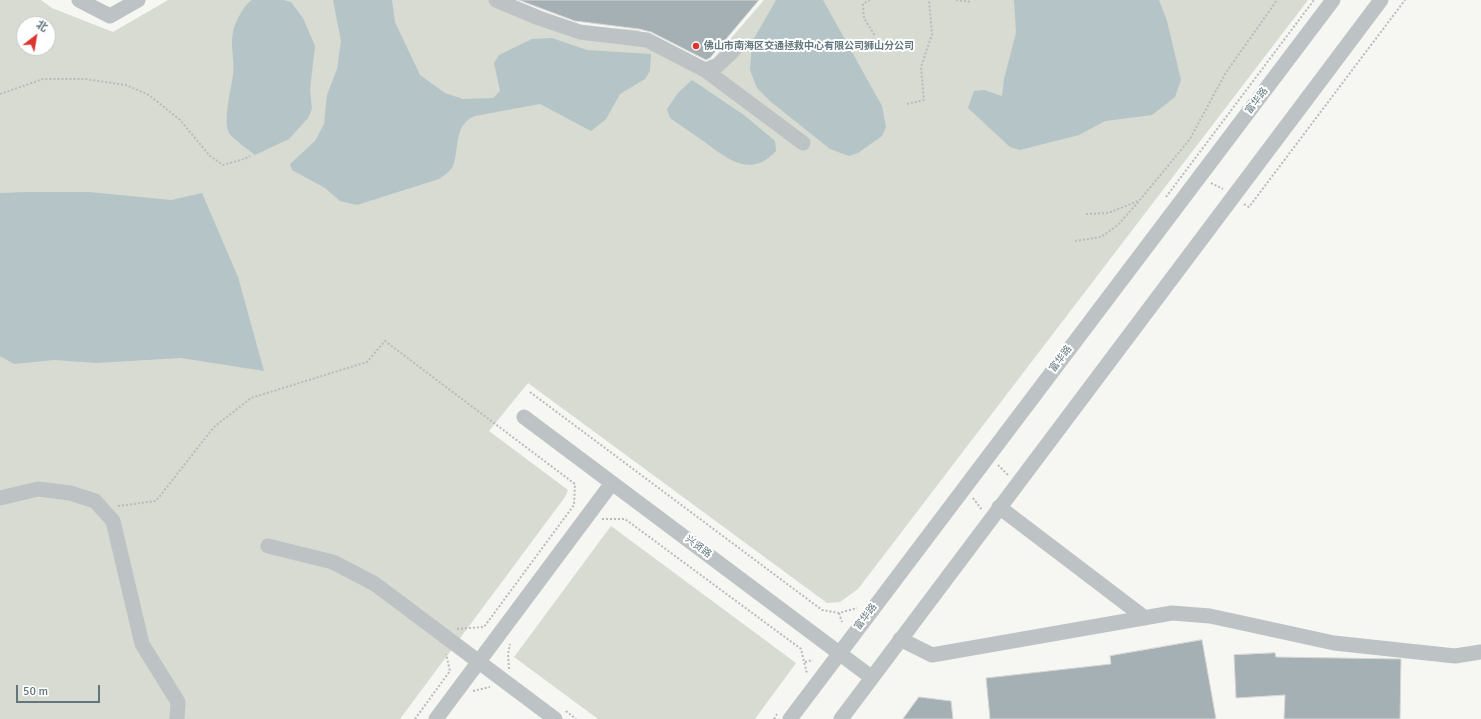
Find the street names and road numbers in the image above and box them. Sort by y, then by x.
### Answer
street label: 富华路 [1243,85,1271,117]
street label: 富华路 [1047,343,1075,375]
street label: 兴贤路 [682,533,714,561]
street label: 富华路 [852,601,880,633]

